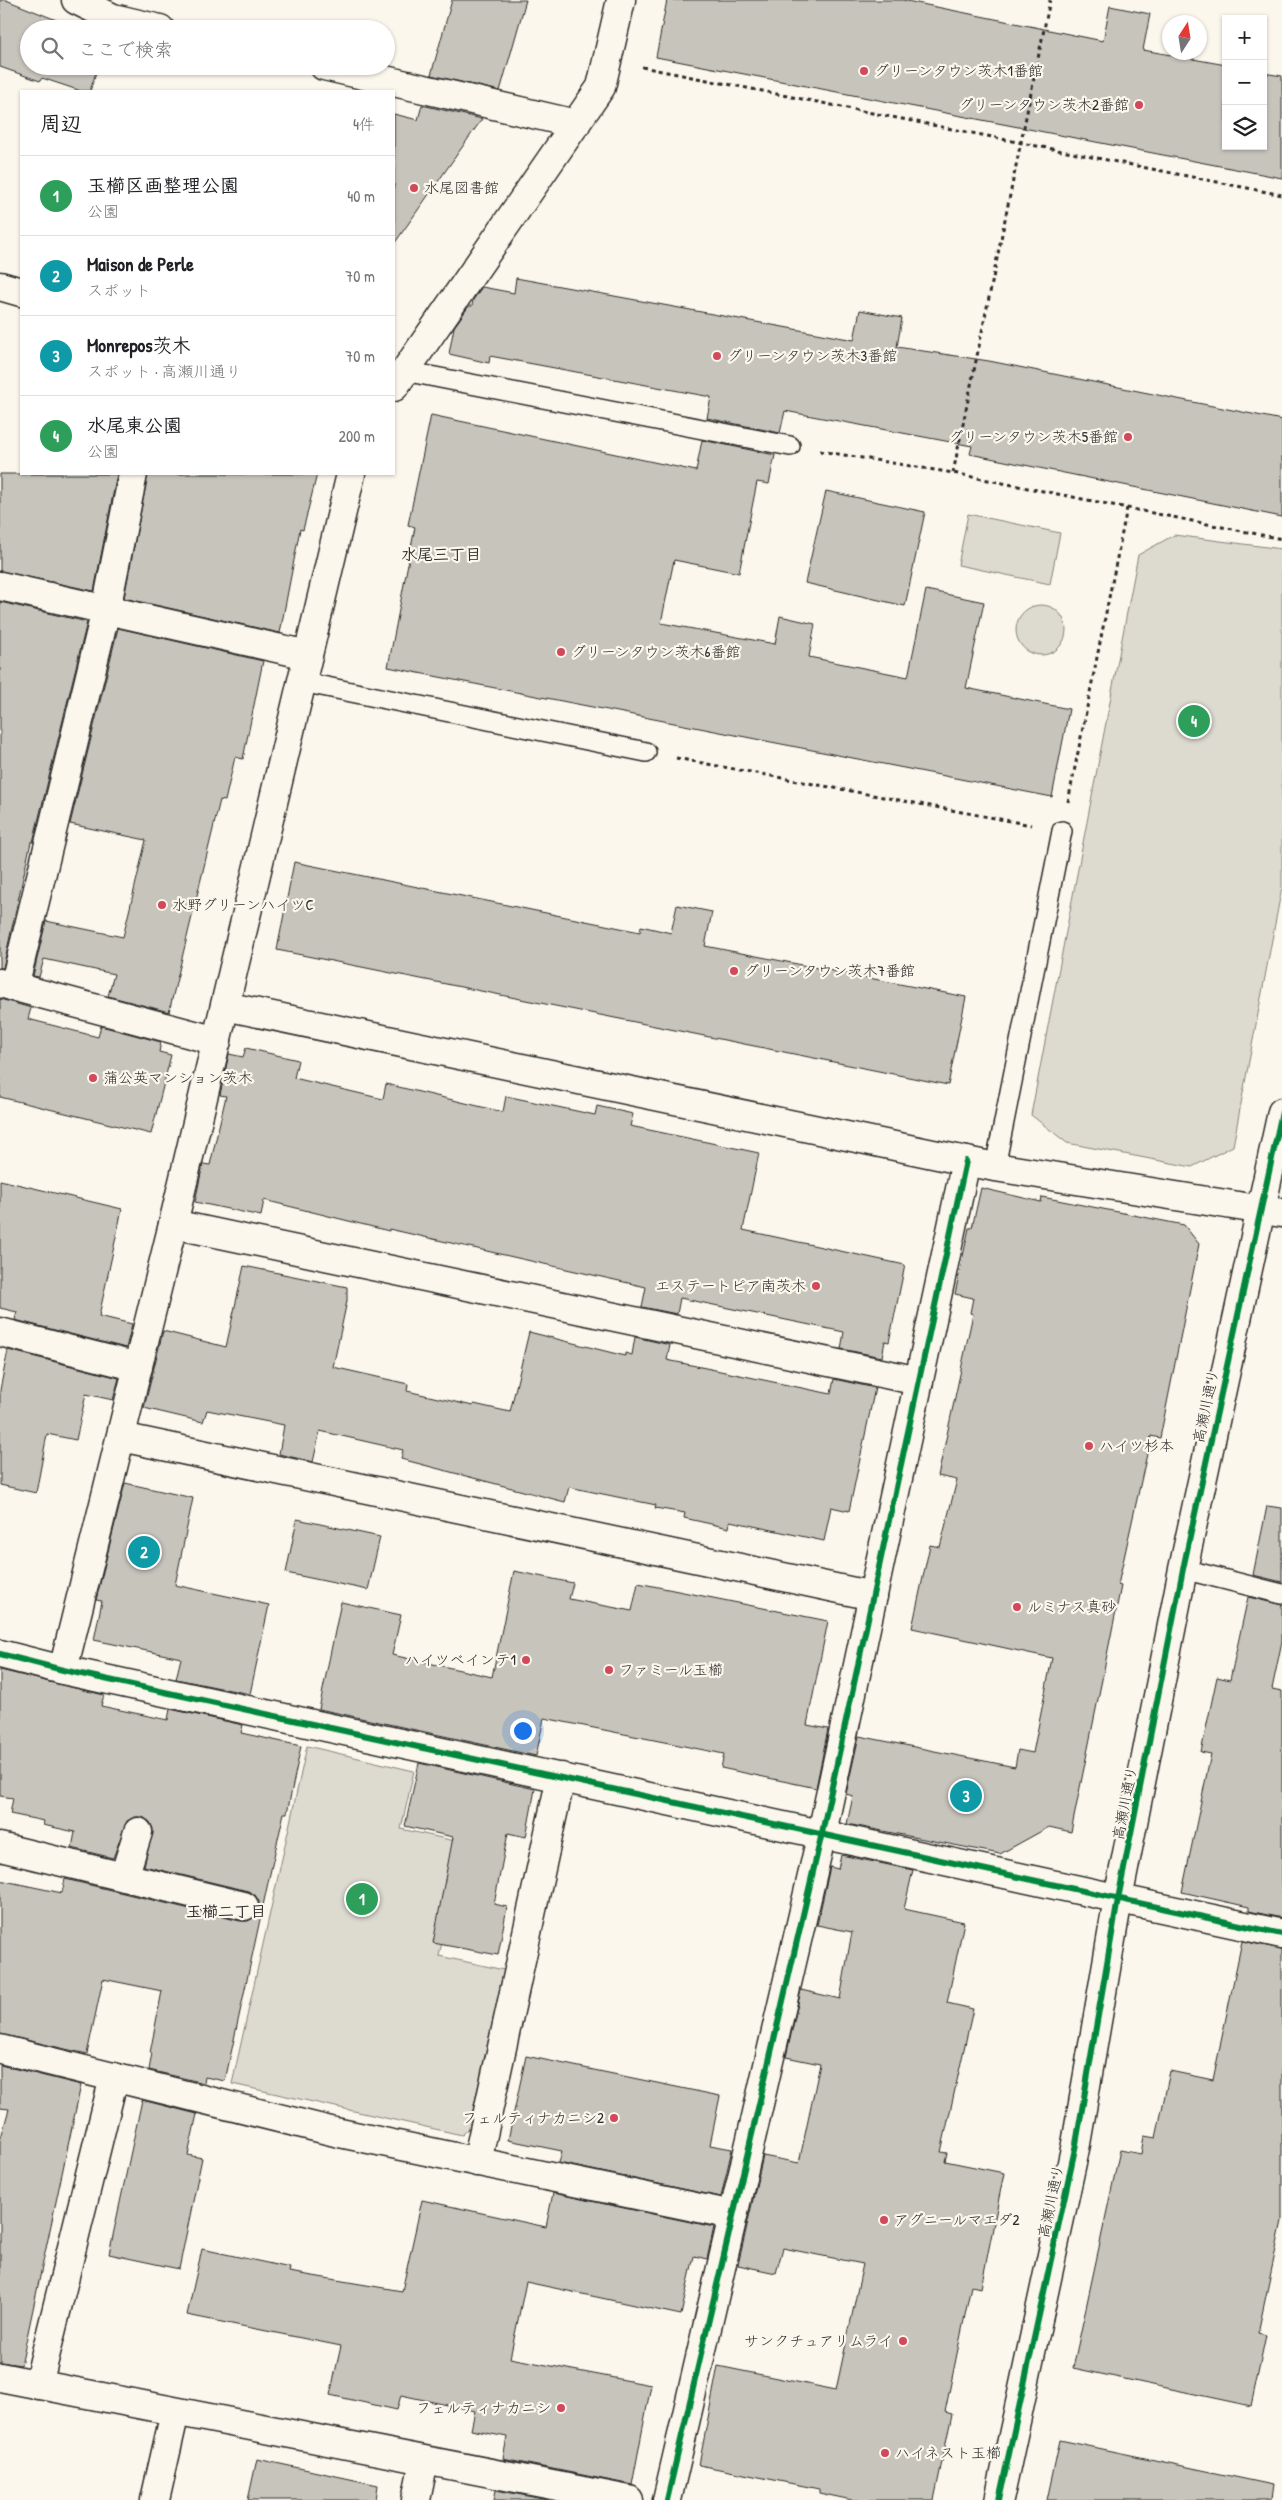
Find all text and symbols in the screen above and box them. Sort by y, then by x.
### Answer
north arrow [1162,15,1207,60]
map controls [1222,15,1267,150]
button: + [1222,15,1267,60]
search box [20,20,395,75]
icon: search [38,34,66,62]
text: ここで検索 [78,36,173,62]
place label: グリーンタウン茨木1番館 [874,60,1043,81]
button: − [1222,60,1267,105]
marker: グリーンタウン茨木1番館 [858,65,870,77]
place label: グリーンタウン茨木2番館 [958,94,1129,115]
marker: グリーンタウン茨木2番館 [1133,99,1145,111]
button: layers [1222,105,1267,150]
text: 周辺 [40,109,82,138]
text: 4件 [353,113,375,135]
text: 玉櫛区画整理公園 [87,172,239,198]
place label: 水尾図書館 [424,177,499,198]
marker: 水尾図書館 [408,182,420,194]
text: 1 [53,185,59,207]
text: 40 m [347,185,375,207]
text: 公園 [87,200,119,222]
text: Maison de Perle [87,251,194,277]
text: 2 [52,265,60,287]
text: 70 m [345,265,375,287]
text: スポット [87,279,151,301]
text: Monrepos茨木 [87,332,191,358]
text: 3 [52,345,60,367]
text: 70 m [345,345,375,367]
place label: グリーンタウン茨木3番館 [727,345,897,366]
marker: グリーンタウン茨木3番館 [711,350,723,362]
text: スポット · 高瀬川通り [87,360,242,382]
text: 水尾東公園 [87,412,182,438]
text: 4 [53,425,59,447]
text: 200 m [339,425,375,447]
place label: グリーンタウン茨木5番館 [948,426,1118,447]
marker: グリーンタウン茨木5番館 [1122,431,1134,443]
text: 公園 [87,440,119,462]
district label: 水尾三丁目 [401,543,481,565]
place label: グリーンタウン茨木6番館 [571,641,741,662]
marker: グリーンタウン茨木6番館 [555,646,567,658]
pin: 4 [1178,702,1210,740]
place label: 水野グリーンハイツC [172,894,314,915]
marker: 水野グリーンハイツC [156,899,168,911]
place label: グリーンタウン茨木7番館 [744,960,915,981]
marker: グリーンタウン茨木7番館 [728,965,740,977]
place label: 蒲公英マンション茨木 [103,1067,252,1088]
marker: 蒲公英マンション茨木 [87,1072,99,1084]
place label: エステートピア南茨木 [655,1275,806,1296]
marker: エステートピア南茨木 [810,1280,822,1292]
street label: 高瀬川通り [1187,1367,1224,1445]
place label: ハイツ杉本 [1099,1435,1174,1456]
marker: ハイツ杉本 [1083,1440,1095,1452]
pin: 2 [128,1533,160,1571]
place label: ルミナス真砂 [1027,1596,1116,1617]
marker: ルミナス真砂 [1011,1601,1023,1613]
place label: ハイツベインテ1 [405,1649,516,1670]
marker: ハイツベインテ1 [520,1654,532,1666]
place label: ファミール玉櫛 [619,1659,723,1680]
marker: ファミール玉櫛 [603,1664,615,1676]
your location [510,1718,536,1744]
street label: 高瀬川通り [1107,1764,1142,1842]
pin: 3 [950,1777,982,1815]
pin: 1 [346,1880,378,1918]
district label: 玉櫛二丁目 [186,1900,266,1922]
place label: フェルティナカニシ2 [462,2107,604,2128]
marker: フェルティナカニシ2 [608,2112,620,2124]
street label: 高瀬川通り [1032,2162,1069,2240]
place label: アグニールマエダ2 [894,2209,1020,2230]
marker: アグニールマエダ2 [878,2214,890,2226]
place label: サンクチュアリムライ [744,2330,893,2351]
marker: サンクチュアリムライ [897,2335,909,2347]
place label: フェルティナカニシ [416,2397,551,2418]
marker: フェルティナカニシ [555,2402,567,2414]
place label: ハイネスト玉櫛 [895,2442,1001,2463]
marker: ハイネスト玉櫛 [879,2447,891,2459]

